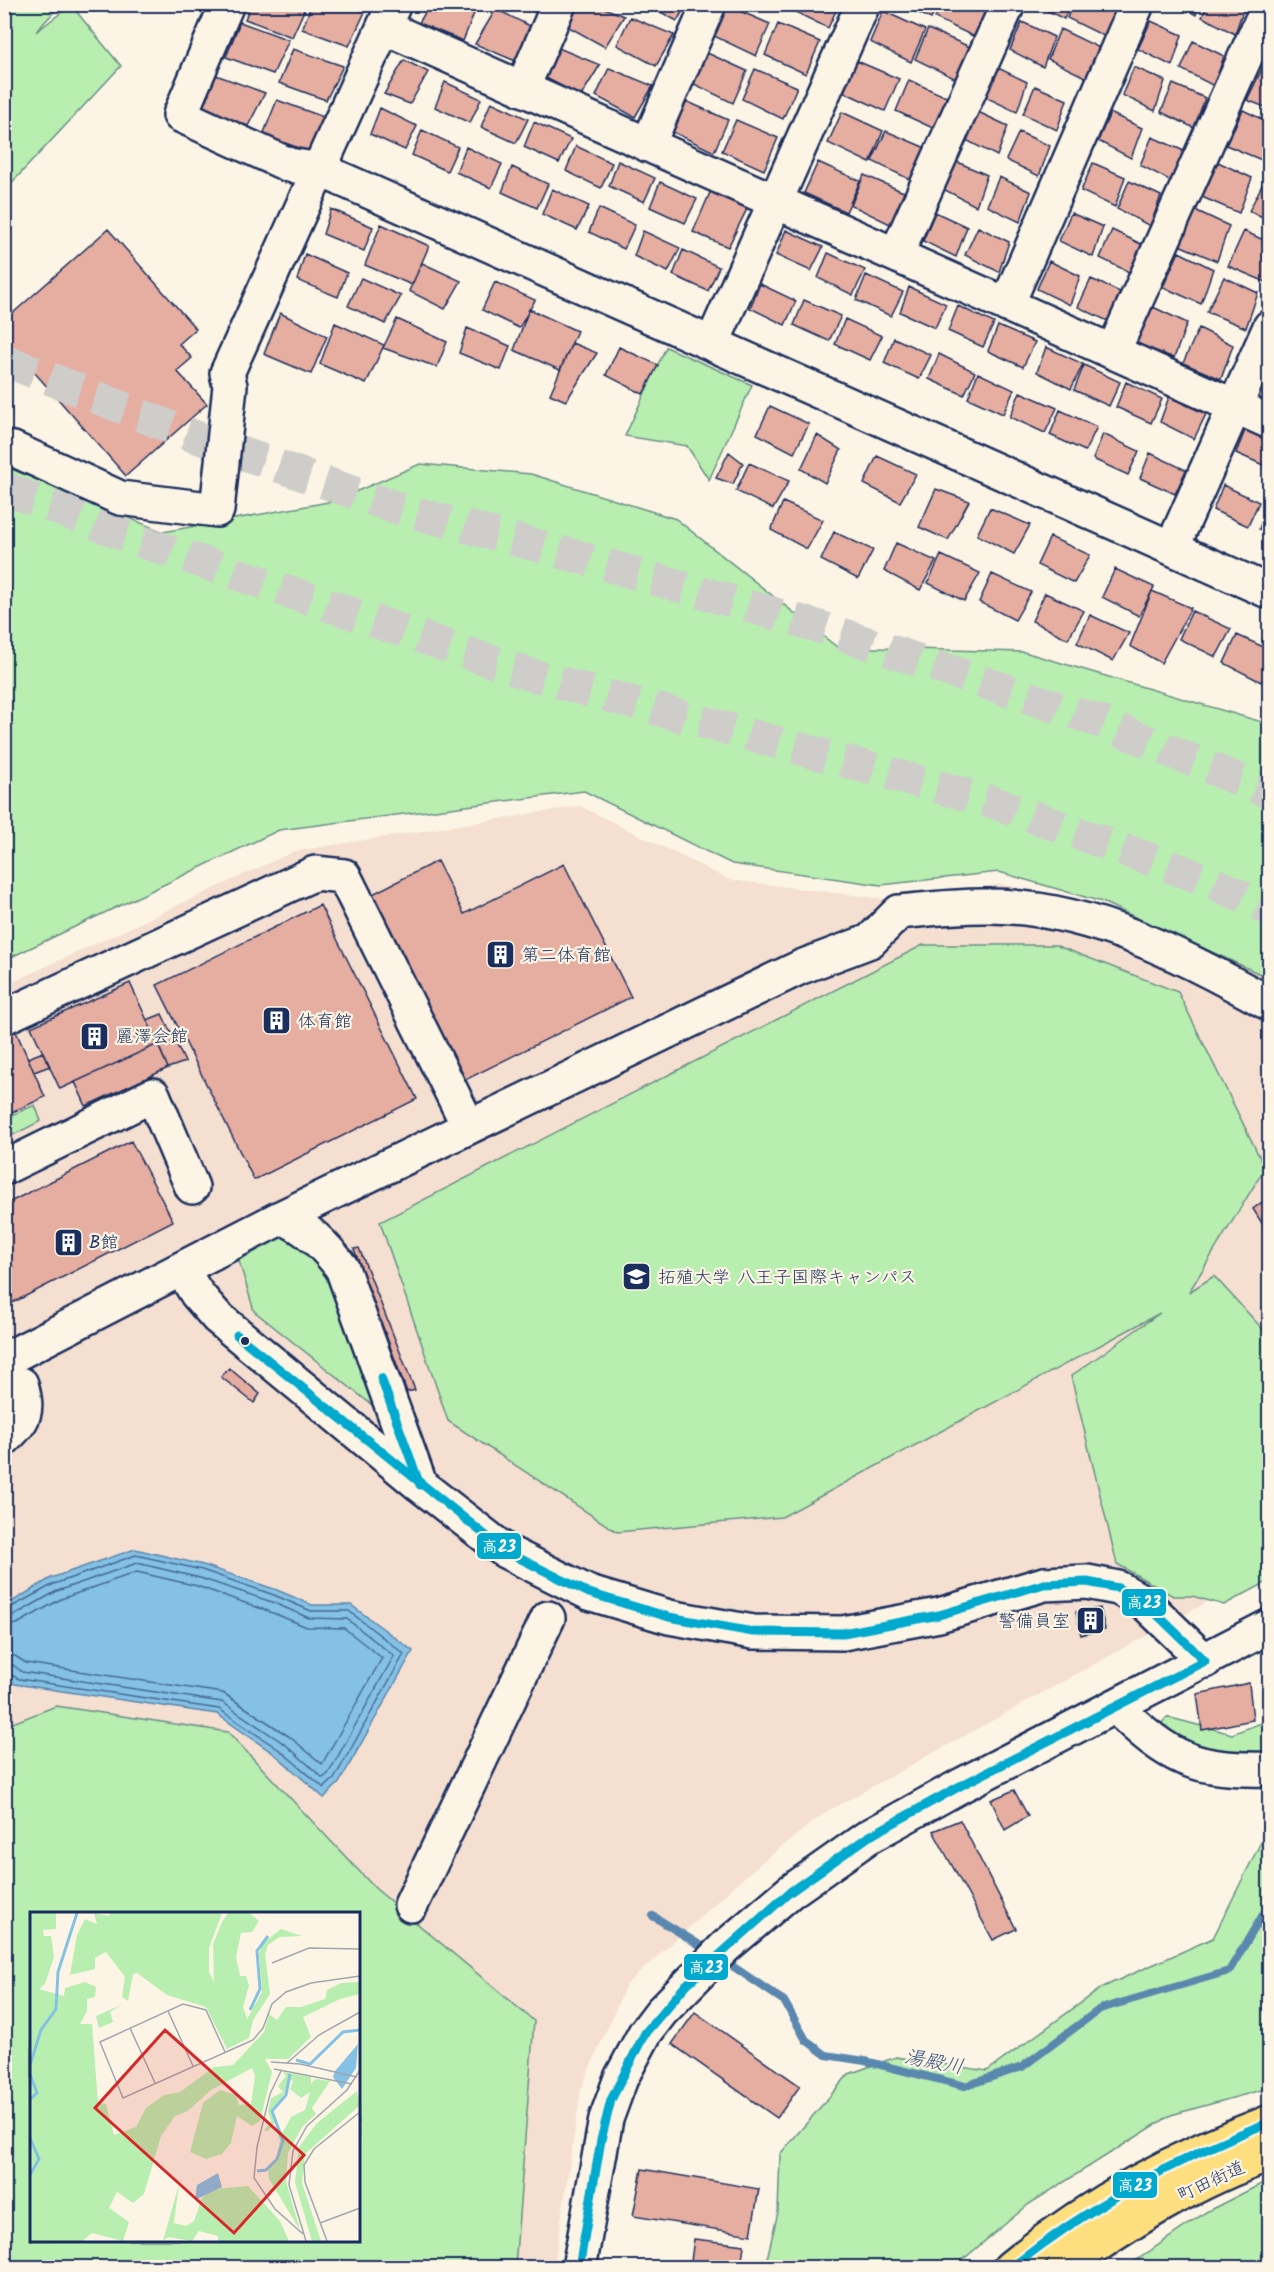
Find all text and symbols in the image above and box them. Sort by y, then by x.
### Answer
building icon: 第二体育館 [484,939,516,971]
place label: 第二体育館 [521,942,611,971]
building icon: 体育館 [261,1005,293,1037]
place label: 体育館 [298,1008,352,1037]
building icon: 麗澤会館 [79,1020,111,1052]
place label: 麗澤会館 [116,1023,188,1052]
building icon: B館 [52,1226,84,1258]
place label: B館 [89,1229,118,1258]
school or university icon: 拓殖大学 八王子国際キャンパス [621,1261,653,1293]
place label: 拓殖大学 八王子国際キャンパス [658,1264,917,1293]
unlabelled marker [239,1335,251,1347]
line badge: 高23 [476,1532,522,1560]
text: 高23 [482,1535,516,1560]
line badge: 高23 [1121,1588,1167,1617]
text: 高23 [1127,1591,1161,1616]
building icon: 警備員室 [1075,1605,1107,1637]
place label: 警備員室 [998,1608,1070,1637]
inset map [30,1912,360,2242]
line badge: 高23 [683,1953,729,1981]
text: 高23 [689,1956,723,1981]
water label: 湯殿川 [901,2042,966,2084]
street label: 町田街道 [1173,2154,1250,2211]
line badge: 高23 [1112,2171,1158,2199]
text: 高23 [1118,2174,1152,2199]

